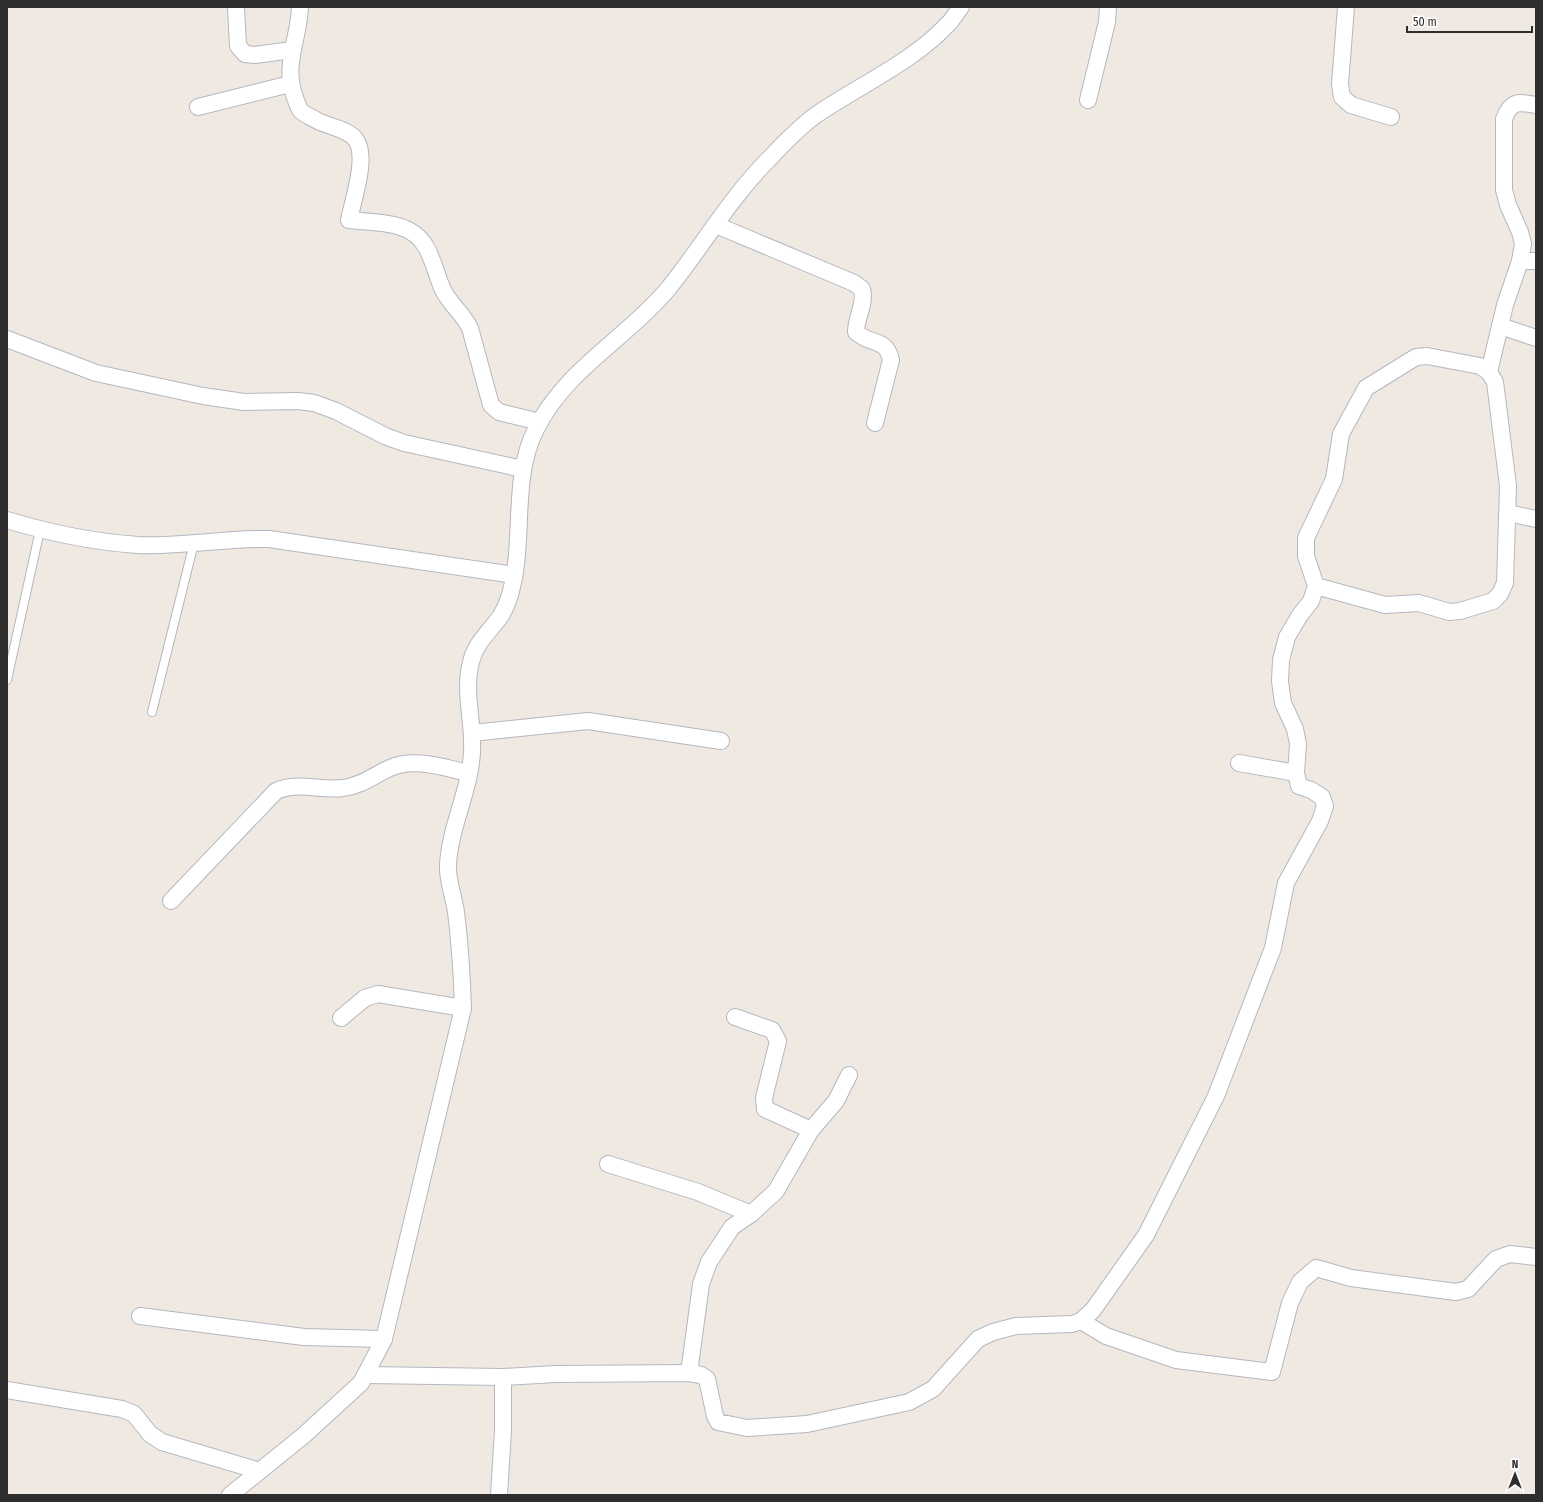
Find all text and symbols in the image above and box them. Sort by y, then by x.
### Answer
scale bar [1407,8,1532,34]
text: 50 m [1413,15,1437,29]
north arrow [1495,1454,1535,1494]
text: N [1512,1458,1518,1471]

